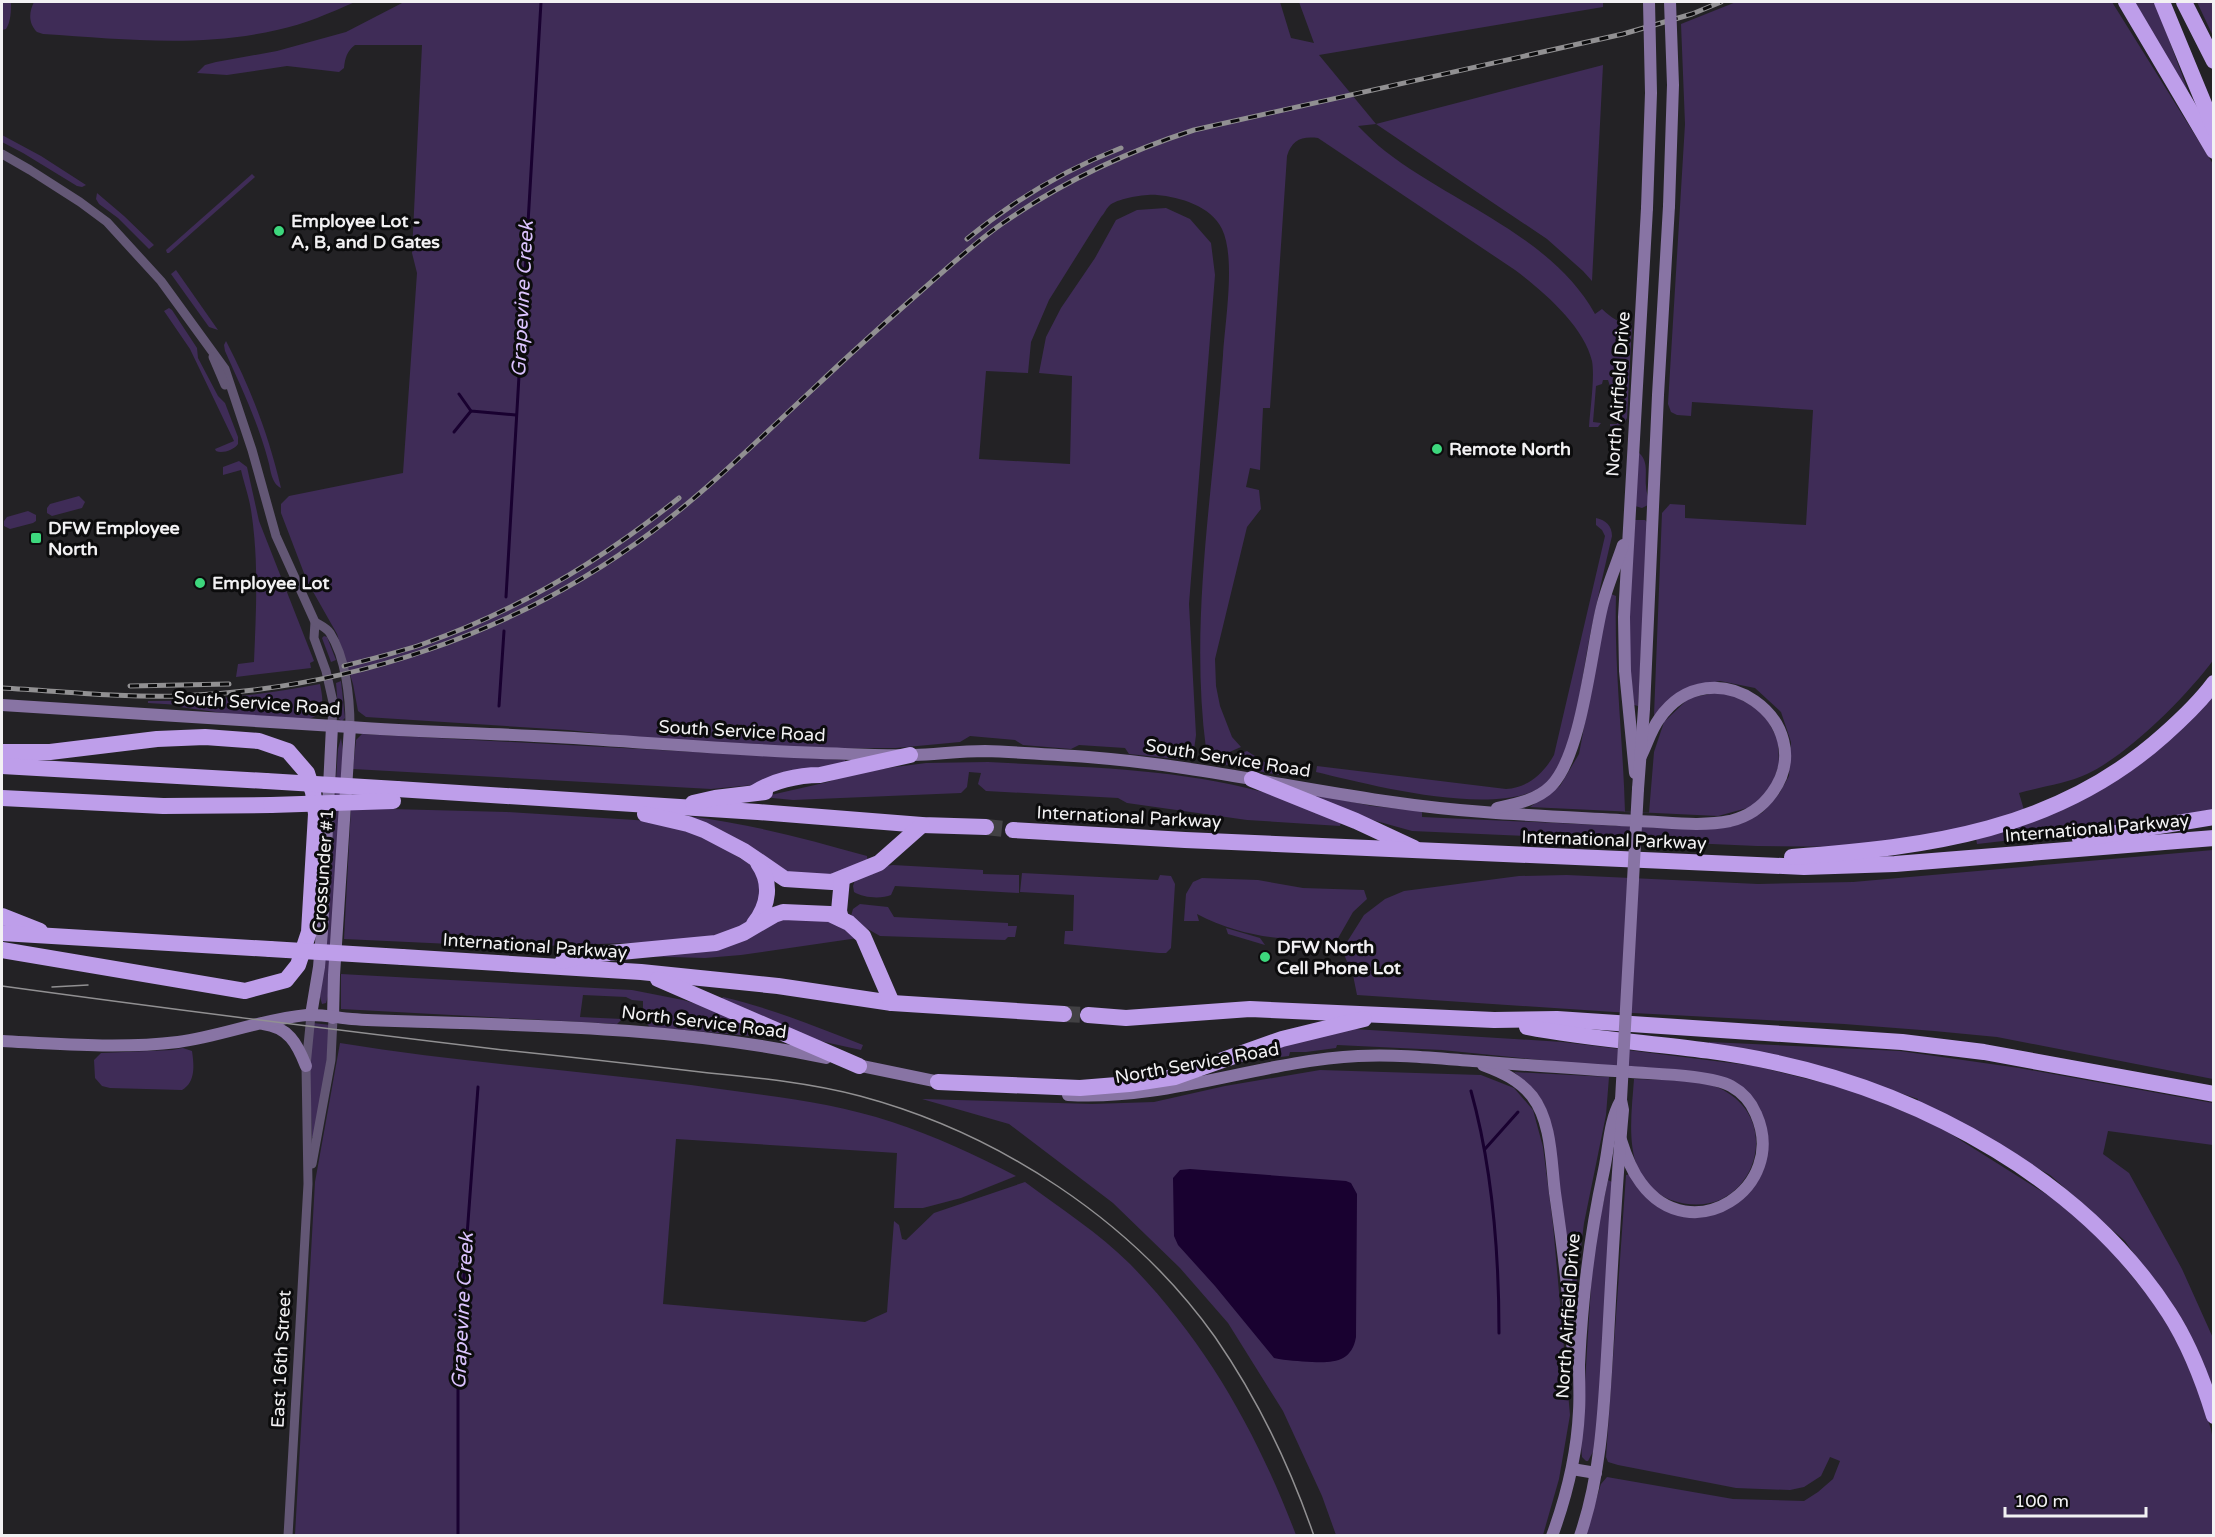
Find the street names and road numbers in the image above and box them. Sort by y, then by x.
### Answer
street label: North Airfield Drive [1601,311,1635,477]
street label: South Service Road [173,686,341,720]
street label: South Service Road [658,716,826,746]
street label: South Service Road [1144,734,1312,782]
street label: International Parkway [1036,801,1222,833]
street label: Crossunder #1 [308,808,338,934]
street label: International Parkway [2004,809,2191,847]
street label: International Parkway [1521,826,1707,854]
street label: International Parkway [442,929,628,963]
street label: North Service Road [620,1001,788,1043]
street label: North Service Road [1113,1038,1281,1088]
street label: North Airfield Drive [1551,1233,1585,1399]
street label: East 16th Street [266,1289,296,1429]

